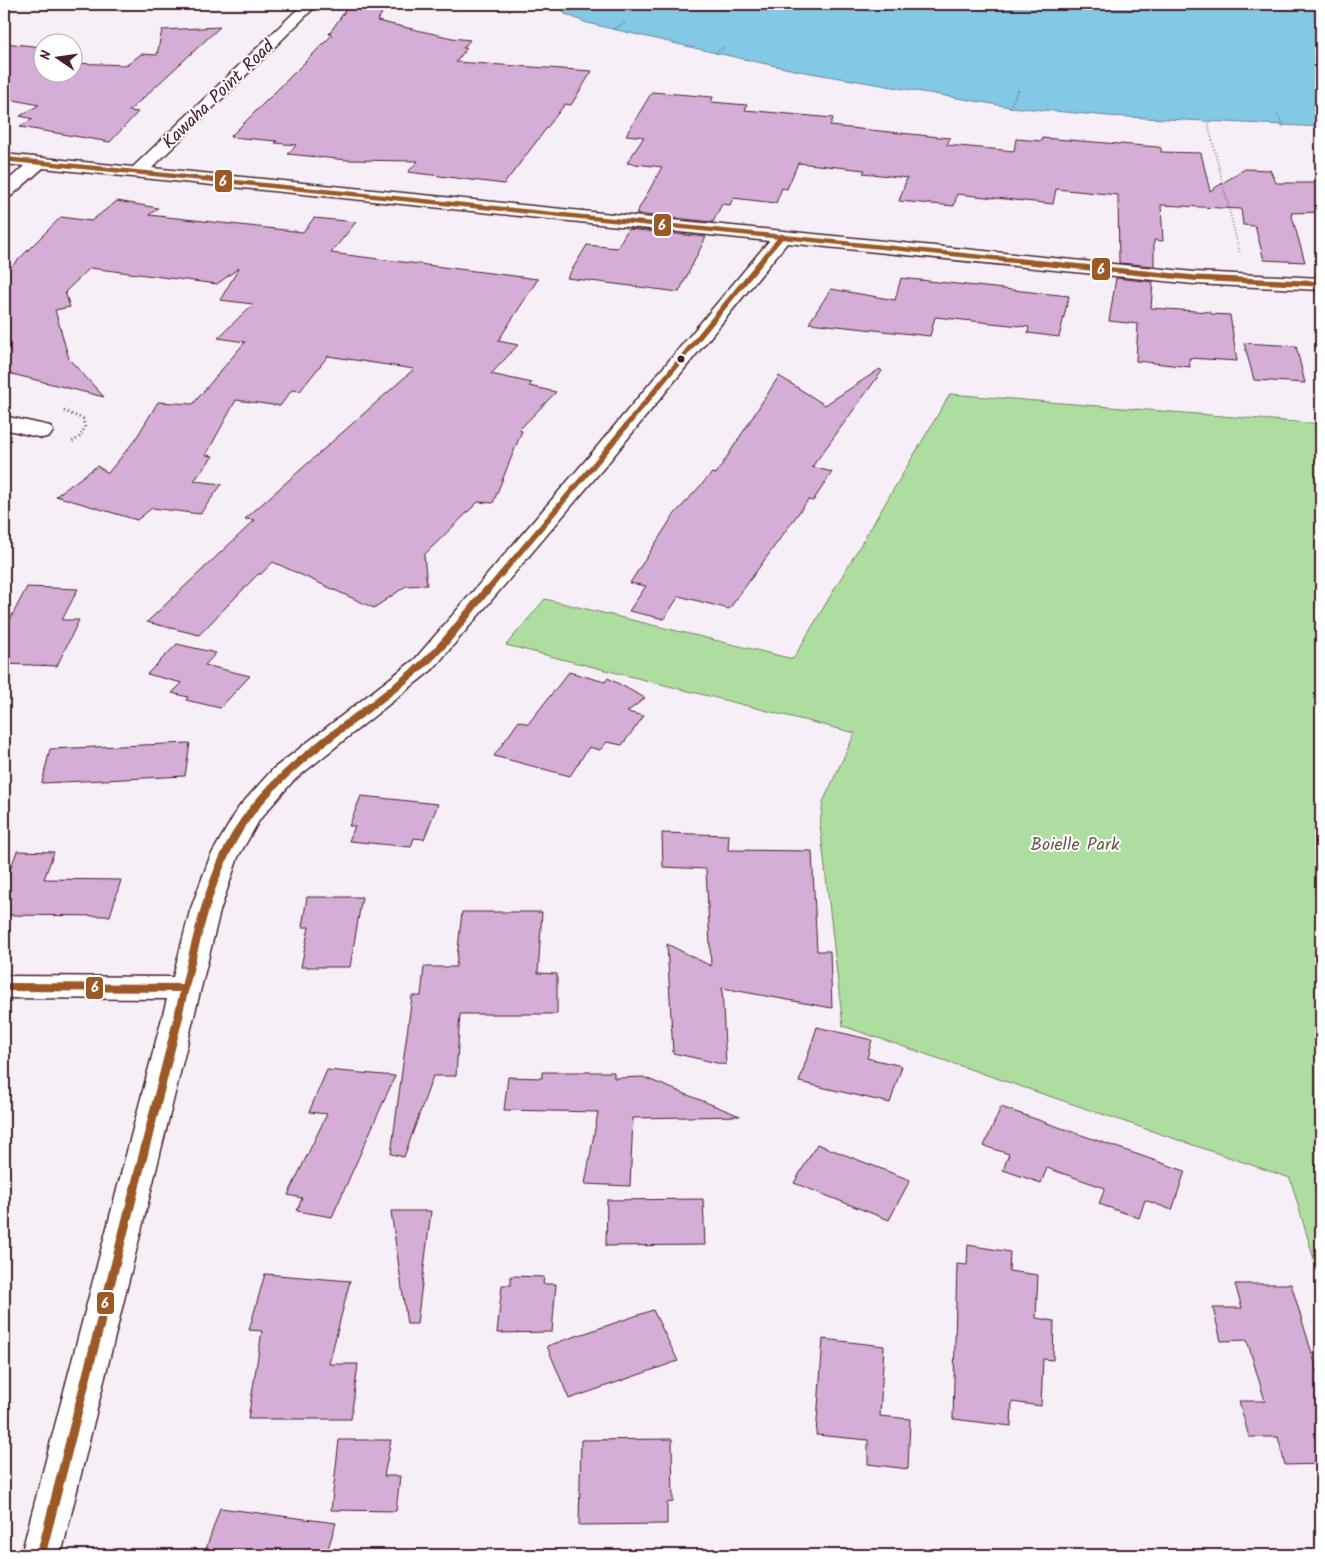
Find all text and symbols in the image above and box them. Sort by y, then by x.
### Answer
north arrow [32,32,82,82]
street label: Kawaha Point Road [156,33,283,157]
text: N [35,48,58,62]
line badge: 6 [214,169,233,193]
text: 6 [219,171,227,193]
line badge: 6 [653,213,672,237]
text: 6 [658,215,666,237]
line badge: 6 [1091,257,1111,281]
text: 6 [1097,259,1105,281]
unlabelled marker [676,354,686,364]
park label: Boielle Park [1031,831,1120,860]
line badge: 6 [85,976,104,1000]
text: 6 [91,977,99,999]
line badge: 6 [96,1291,115,1315]
text: 6 [101,1293,109,1315]

